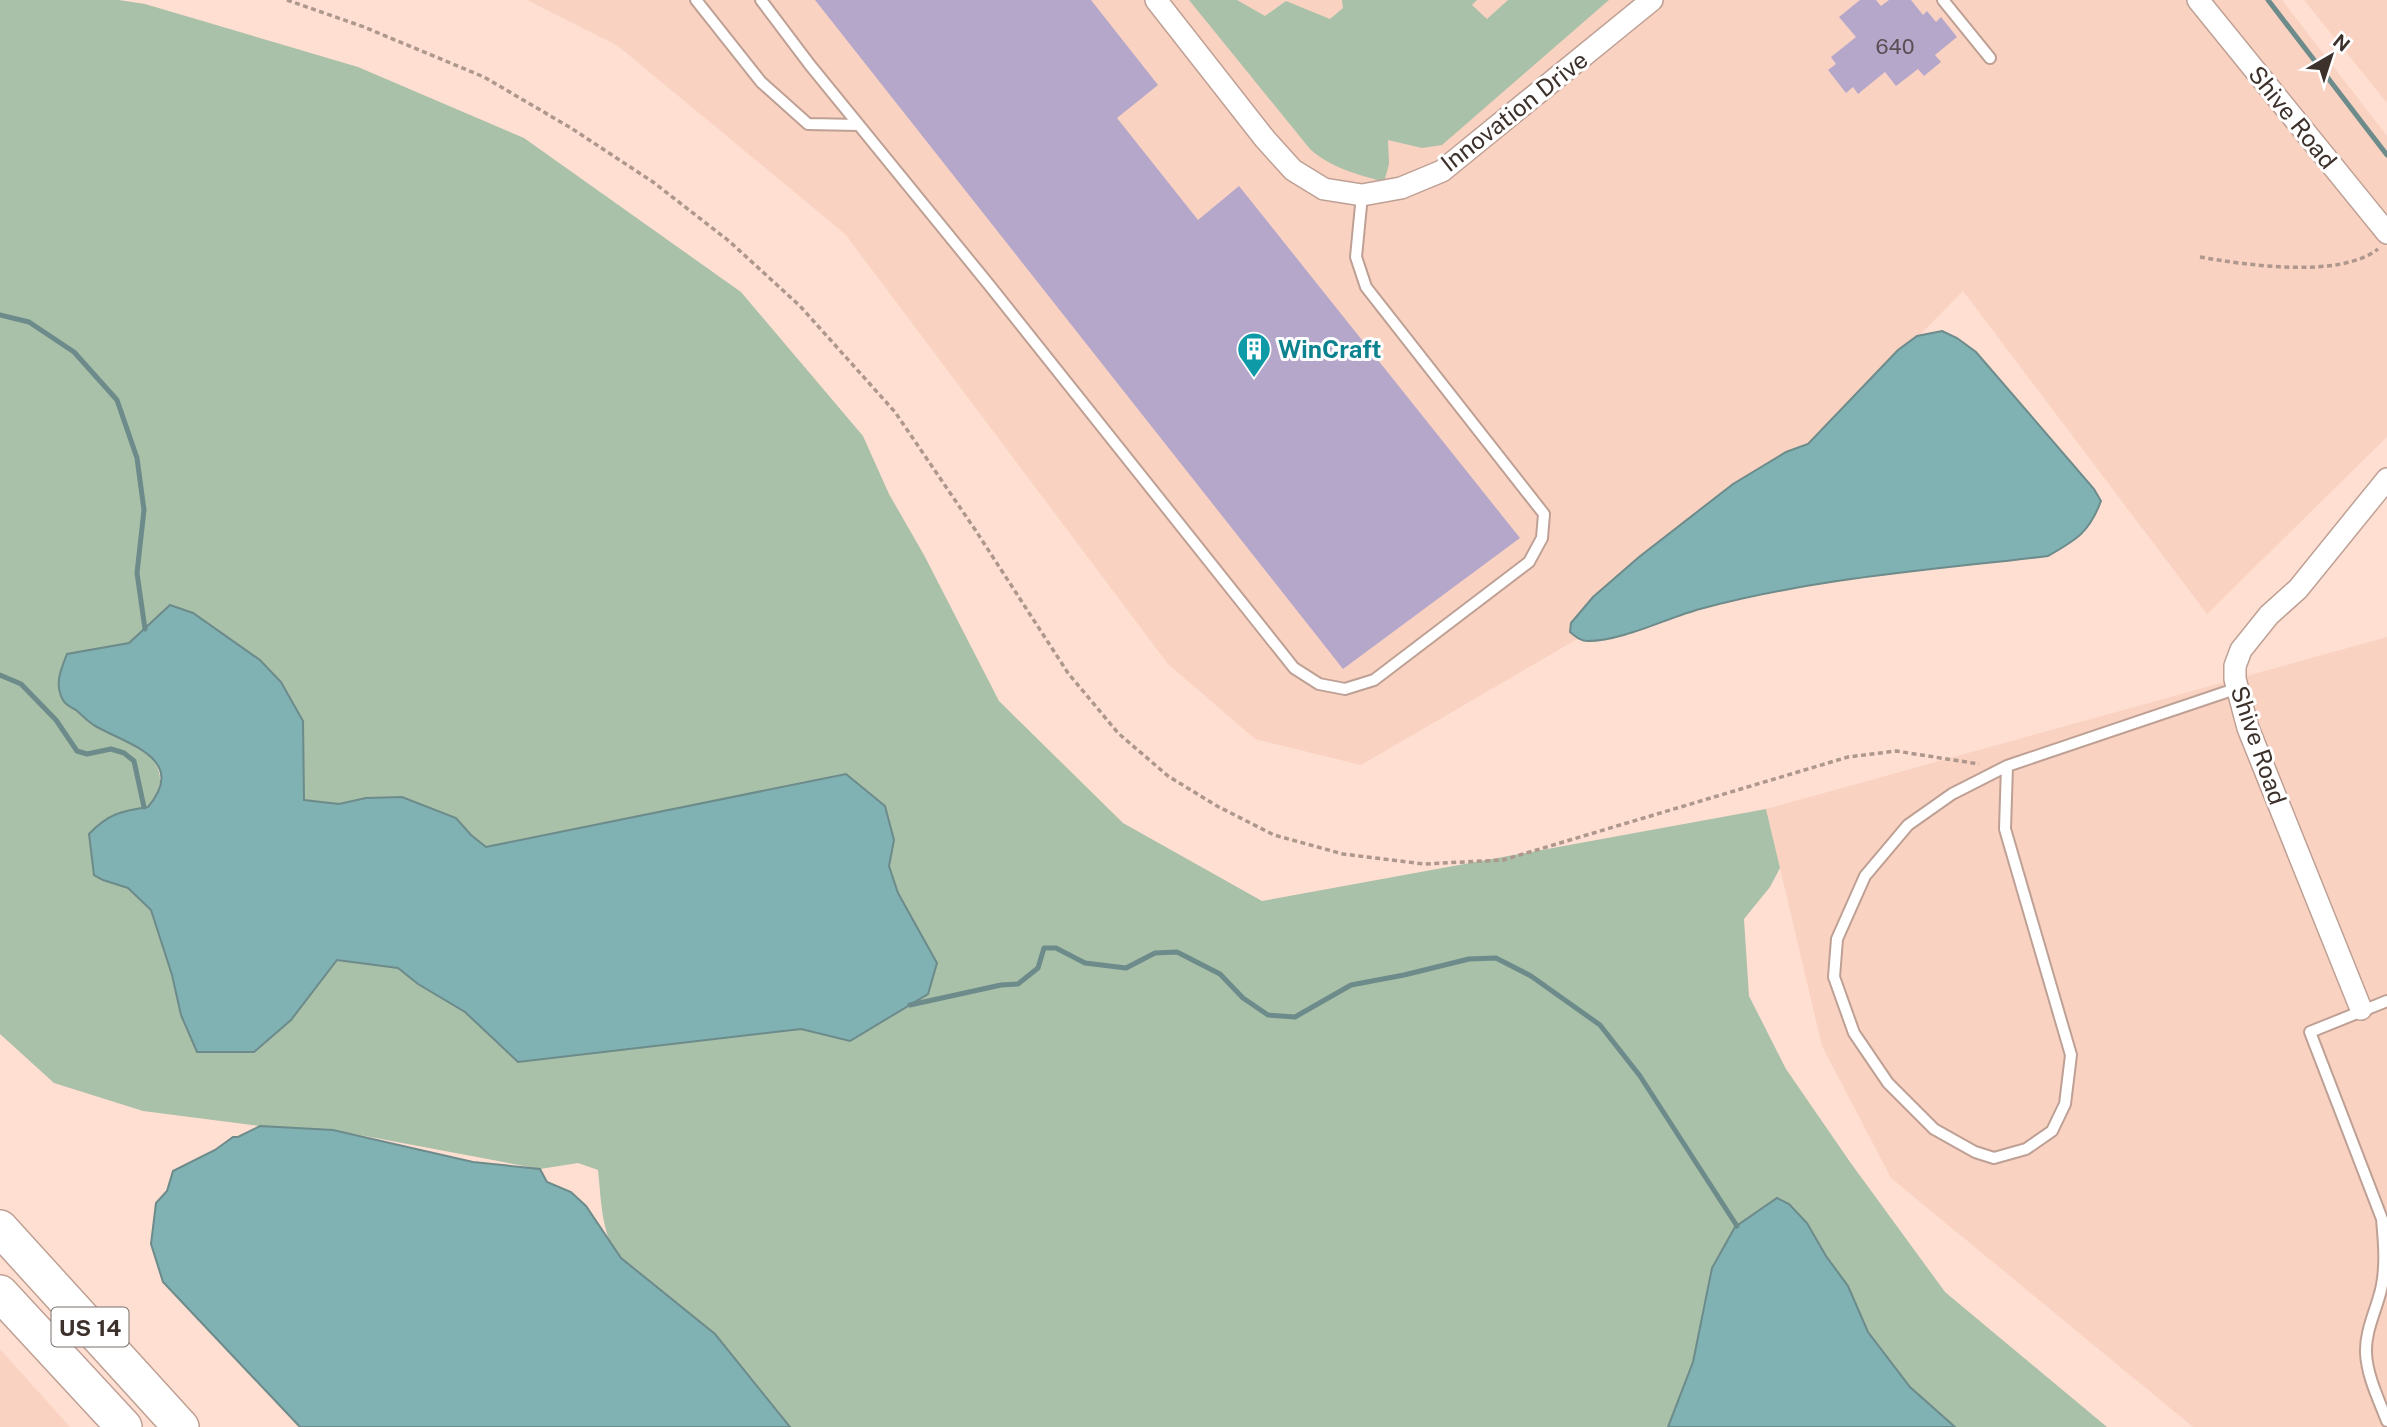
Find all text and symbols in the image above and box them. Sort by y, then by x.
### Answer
north arrow [2296,21,2366,91]
text: N [2329,30,2354,56]
house number: 640 [1875,34,1915,59]
street label: Innovation Drive [1435,45,1593,177]
street label: Shive Road [2243,60,2343,174]
building icon: WinCraft [1235,330,1273,379]
place label: WinCraft [1278,335,1381,363]
street label: Shive Road [2226,682,2292,808]
road number: US 14 [52,1308,128,1346]

